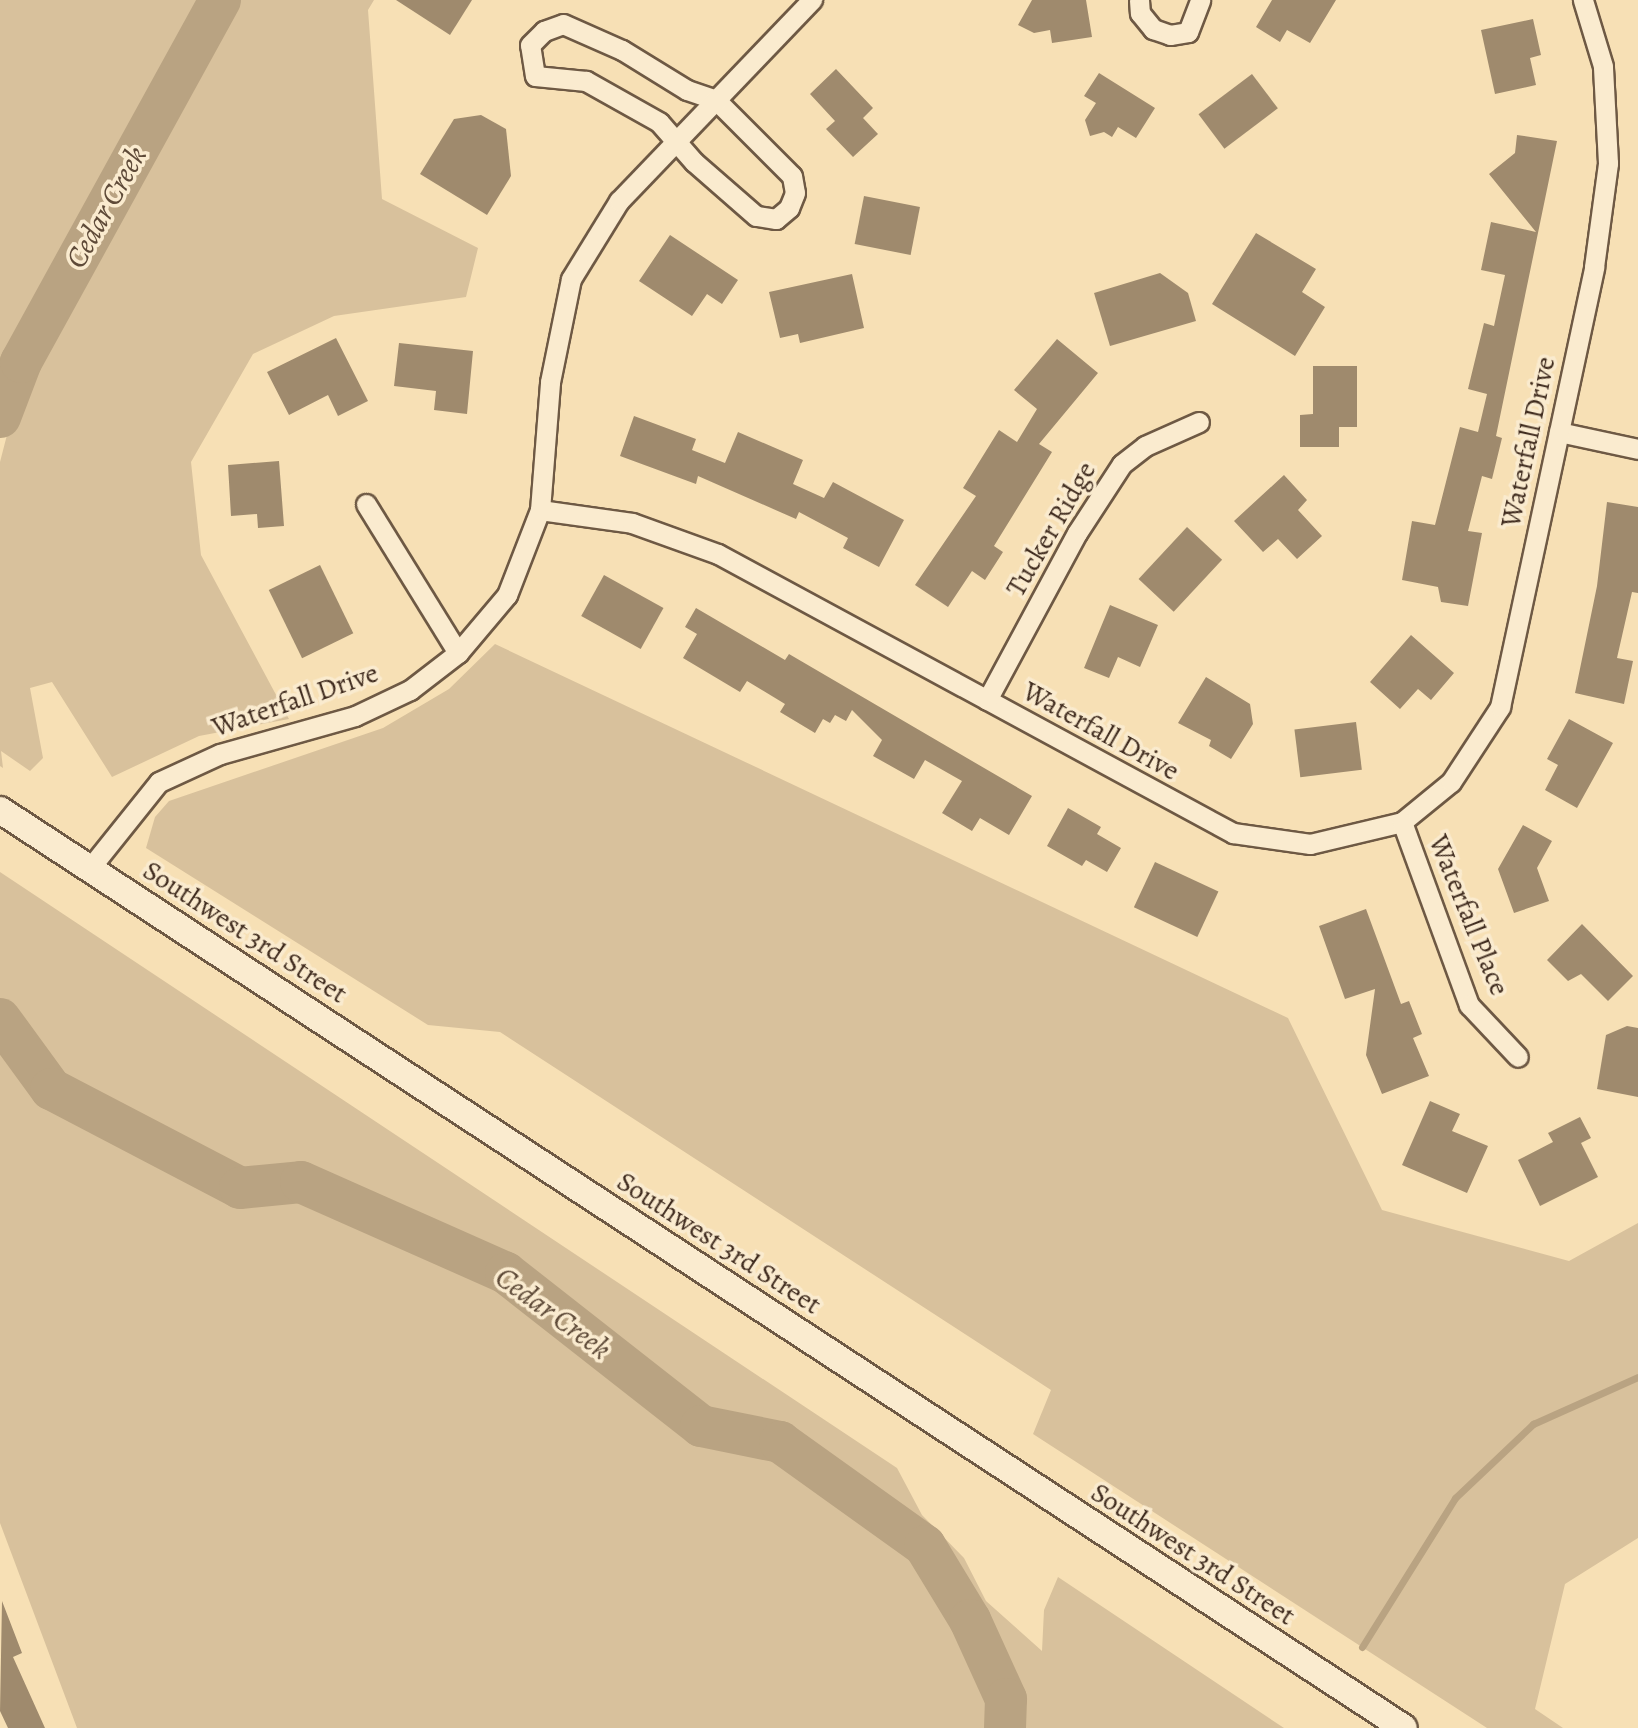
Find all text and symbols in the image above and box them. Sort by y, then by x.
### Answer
water label: Cedar Creek [58,140,154,274]
street label: Waterfall Drive [1494,354,1562,530]
street label: Tucker Ridge [999,456,1103,602]
street label: Waterfall Drive [208,656,382,744]
street label: Waterfall Drive [1017,674,1185,788]
street label: Waterfall Place [1422,830,1516,1000]
street label: Southwest 3rd Street [137,854,353,1010]
street label: Southwest 3rd Street [611,1165,827,1321]
water label: Cedar Creek [488,1259,618,1367]
street label: Southwest 3rd Street [1085,1476,1301,1632]

